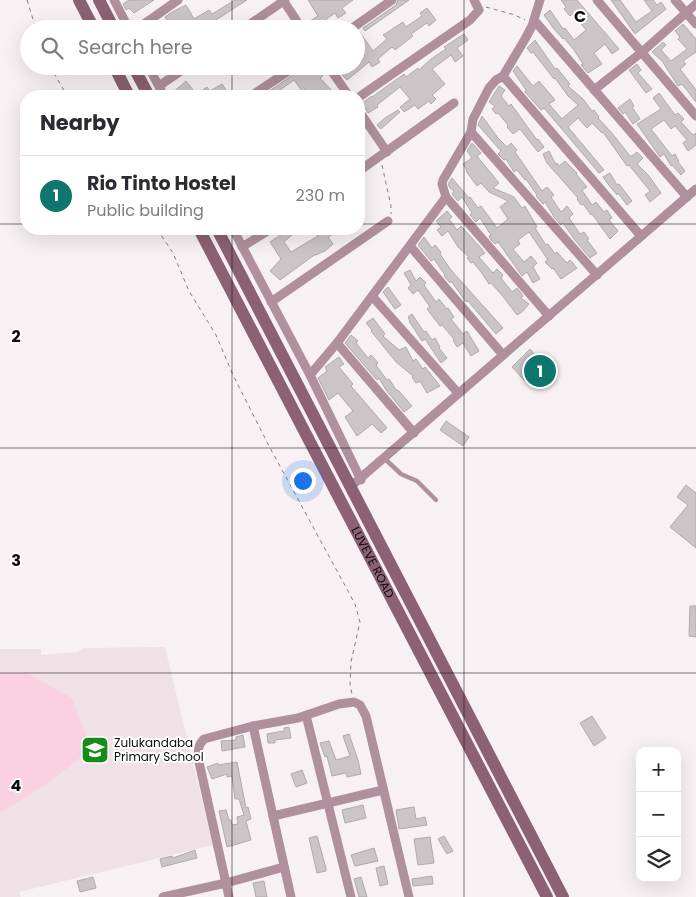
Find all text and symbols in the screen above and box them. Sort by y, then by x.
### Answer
text: C [574,5,586,28]
search box [20,20,365,75]
icon: search [38,34,66,62]
text: Search here [78,34,192,61]
text: Nearby [40,108,120,137]
text: Rio Tinto Hostel [87,170,236,197]
text: 1 [53,184,59,207]
text: 230 m [296,184,345,207]
text: Public building [87,199,204,222]
text: 2 [11,325,21,348]
pin: 1 [524,352,556,390]
your location [290,468,316,494]
street label: LUVEVE ROAD [348,524,399,601]
text: 3 [11,549,21,572]
place label: Zulukandaba Primary School [114,734,204,765]
school or university icon: Zulukandaba Primary School [80,735,110,765]
map controls [636,747,681,882]
button: + [636,747,681,792]
text: 4 [11,774,22,797]
button: − [636,792,681,837]
button: layers [636,837,681,882]

